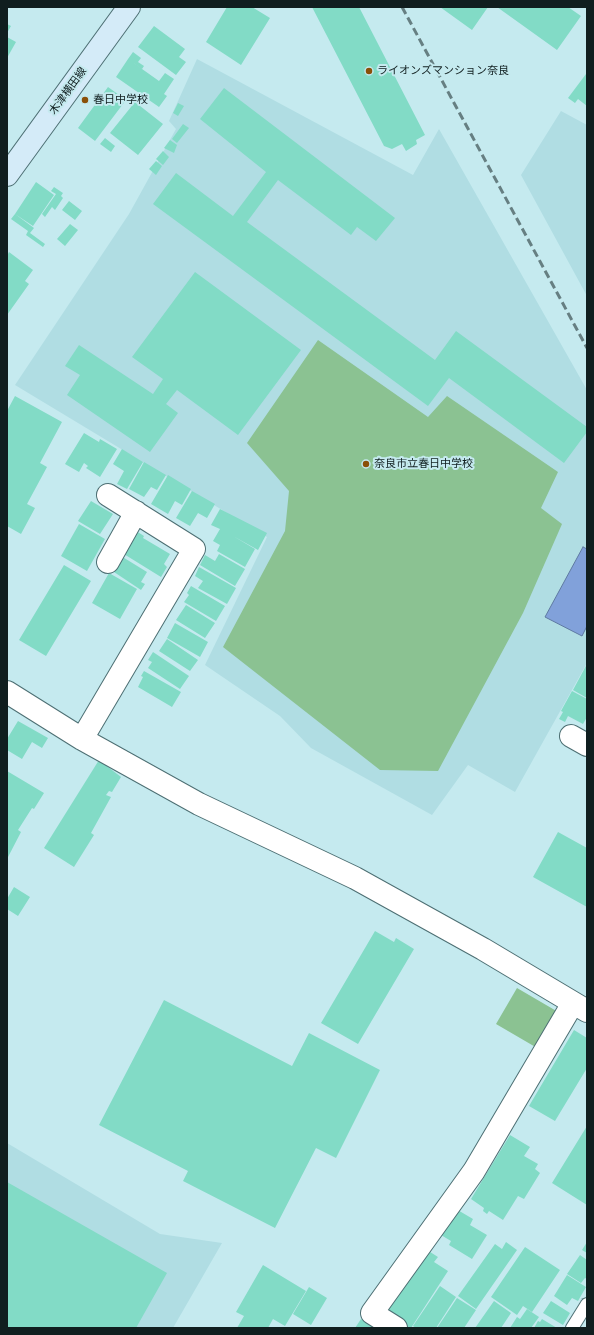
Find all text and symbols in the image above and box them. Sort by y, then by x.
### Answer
place label: ライオンズマンション奈良 [377,64,509,78]
street label: 木津横田線 [46,65,90,117]
marker: ライオンズマンション奈良 [364,66,374,76]
place label: 春日中学校 [93,93,148,107]
marker: 春日中学校 [80,95,90,105]
place label: 奈良市立春日中学校 [374,457,473,471]
marker: 奈良市立春日中学校 [361,459,371,469]

